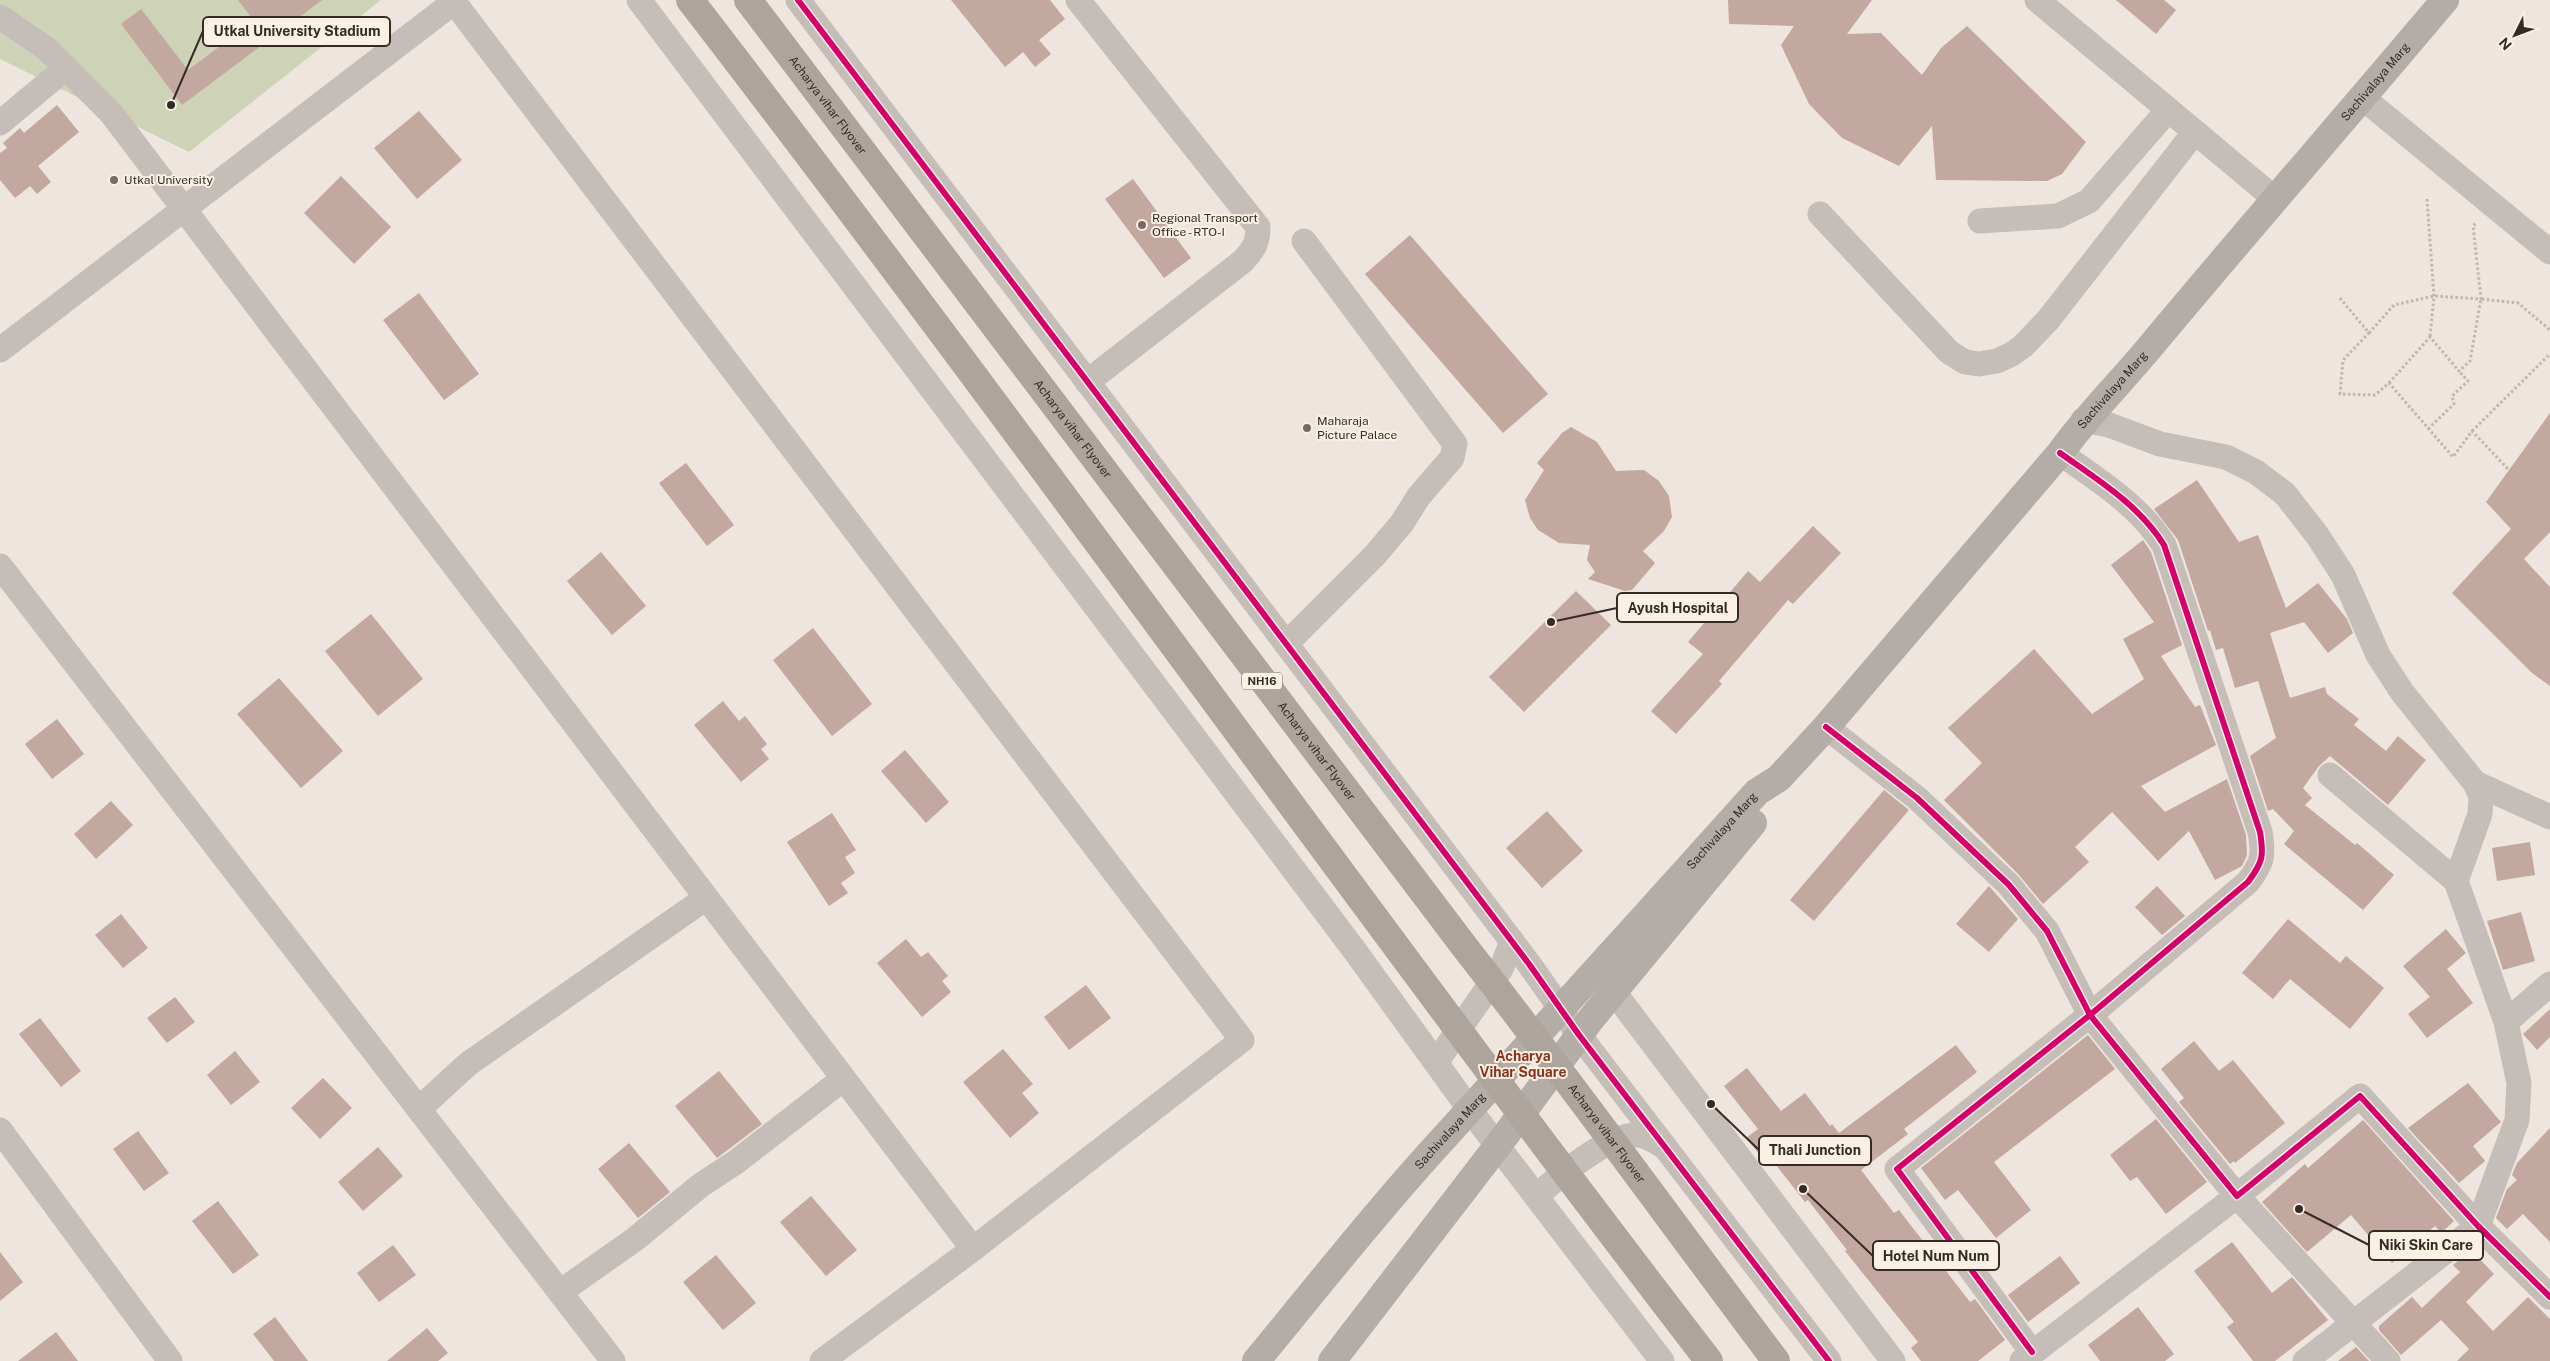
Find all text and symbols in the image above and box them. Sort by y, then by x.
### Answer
north arrow [2490,10,2540,60]
callout: Utkal University Stadium [203,17,390,46]
text: Utkal University Stadium [213,23,381,39]
text: N [2496,34,2515,53]
street label: Sachivalaya Marg [2338,40,2413,124]
street label: Acharya vihar Flyover [786,53,870,158]
place label: Utkal University [124,173,213,187]
marker: Utkal University [108,174,120,186]
place label: Regional Transport Office - RTO-I [1152,211,1258,239]
marker: Regional Transport Office - RTO-I [1136,219,1148,231]
street label: Sachivalaya Marg [2075,348,2150,432]
street label: Acharya vihar Flyover [1031,377,1115,481]
place label: Maharaja Picture Palace [1317,414,1398,442]
marker: Maharaja Picture Palace [1301,422,1313,434]
callout: Ayush Hospital [1617,593,1738,622]
text: Ayush Hospital [1628,600,1729,616]
road number: NH16 [1242,672,1282,689]
street label: Acharya vihar Flyover [1275,699,1359,804]
street label: Sachivalaya Marg [1684,790,1760,872]
district label: Acharya Vihar Square [1480,1048,1566,1080]
street label: Acharya vihar Flyover [1565,1081,1648,1186]
street label: Sachivalaya Marg [1412,1090,1489,1172]
callout: Thali Junction [1759,1136,1871,1165]
text: Thali Junction [1769,1142,1861,1158]
callout: Niki Skin Care [2369,1231,2483,1260]
text: Niki Skin Care [2379,1237,2473,1253]
callout: Hotel Num Num [1873,1241,1999,1270]
text: Hotel Num Num [1883,1248,1989,1264]

